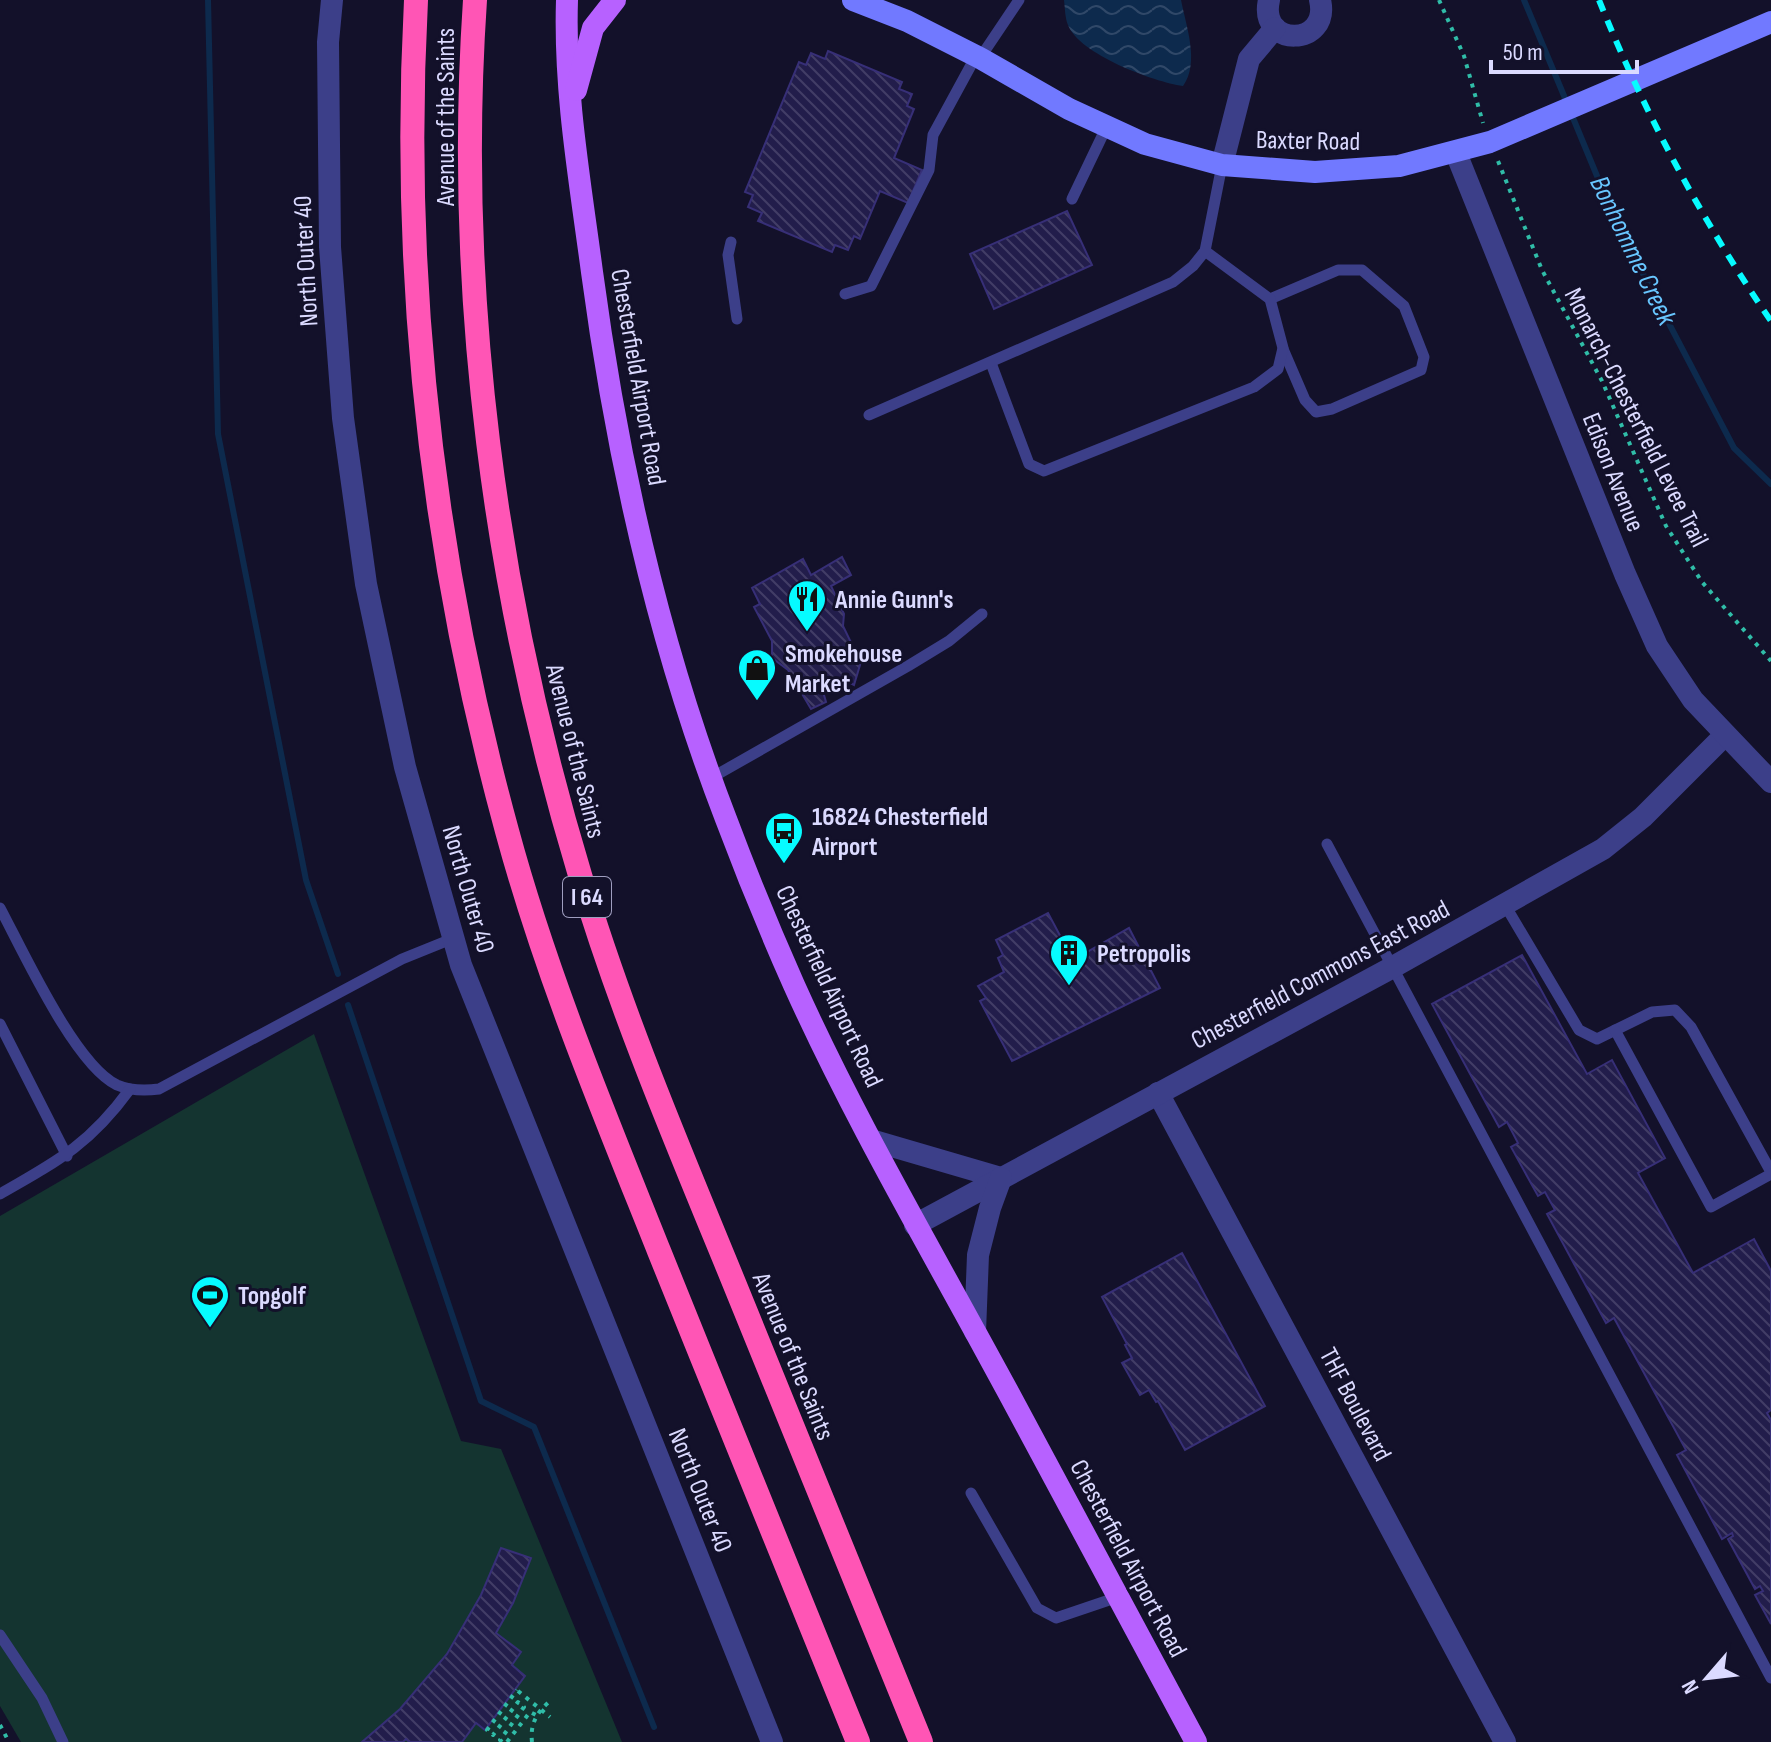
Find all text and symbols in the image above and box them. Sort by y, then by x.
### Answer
scale bar [1491,24,1637,74]
street label: Avenue of the Saints [431,28,462,207]
text: 50 m [1503,38,1543,67]
street label: Baxter Road [1256,125,1360,158]
water label: Bonhomme Creek [1582,171,1684,332]
street label: North Outer 40 [288,195,325,327]
street label: Chesterfield Airport Road [603,267,672,488]
street label: Monarch-Chesterfield Levee Trail [1557,283,1715,552]
street label: Edison Avenue [1575,409,1650,536]
restaurant icon: Annie Gunn's [786,578,828,633]
place label: Annie Gunn's [834,585,953,616]
place label: Smokehouse Market [785,639,902,700]
shop icon: Smokehouse Market [736,647,778,702]
street label: Avenue of the Saints [538,660,611,841]
place label: 16824 Chesterfield Airport [811,802,988,863]
bus stop icon: 16824 Chesterfield Airport [763,810,805,865]
street label: North Outer 40 [435,822,501,957]
road number: I 64 [563,877,611,917]
street label: Chesterfield Airport Road [768,881,889,1093]
street label: Chesterfield Commons East Road [1186,894,1455,1057]
building icon: Petropolis [1048,932,1090,987]
place label: Petropolis [1097,939,1191,970]
street label: Avenue of the Saints [745,1267,840,1445]
sports icon: Topgolf [189,1274,231,1329]
place label: Topgolf [238,1281,307,1312]
street label: THF Boulevard [1312,1343,1397,1467]
street label: North Outer 40 [661,1424,739,1557]
street label: Chesterfield Airport Road [1063,1455,1193,1663]
north arrow [1667,1638,1747,1718]
text: N [1676,1675,1705,1698]

